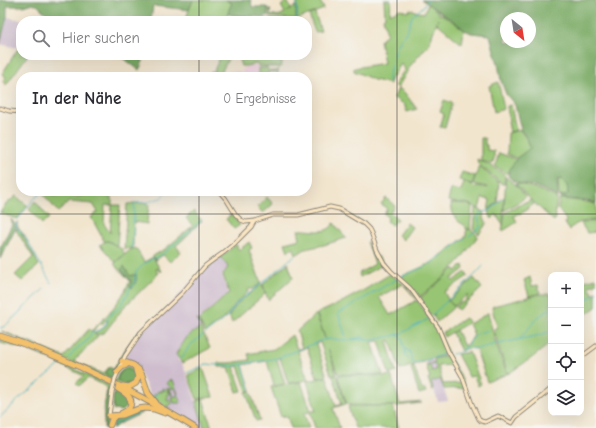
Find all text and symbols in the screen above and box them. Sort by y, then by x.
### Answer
north arrow [500,12,536,48]
search box [16,16,312,60]
icon: search [30,27,52,49]
text: Hier suchen [62,29,140,47]
text: In der Nähe [32,89,121,108]
text: 0 Ergebnisse [223,91,296,106]
map controls [548,272,584,416]
button: + [548,272,584,308]
button: − [548,308,584,344]
button: locate [548,344,584,380]
button: layers [548,380,584,416]

